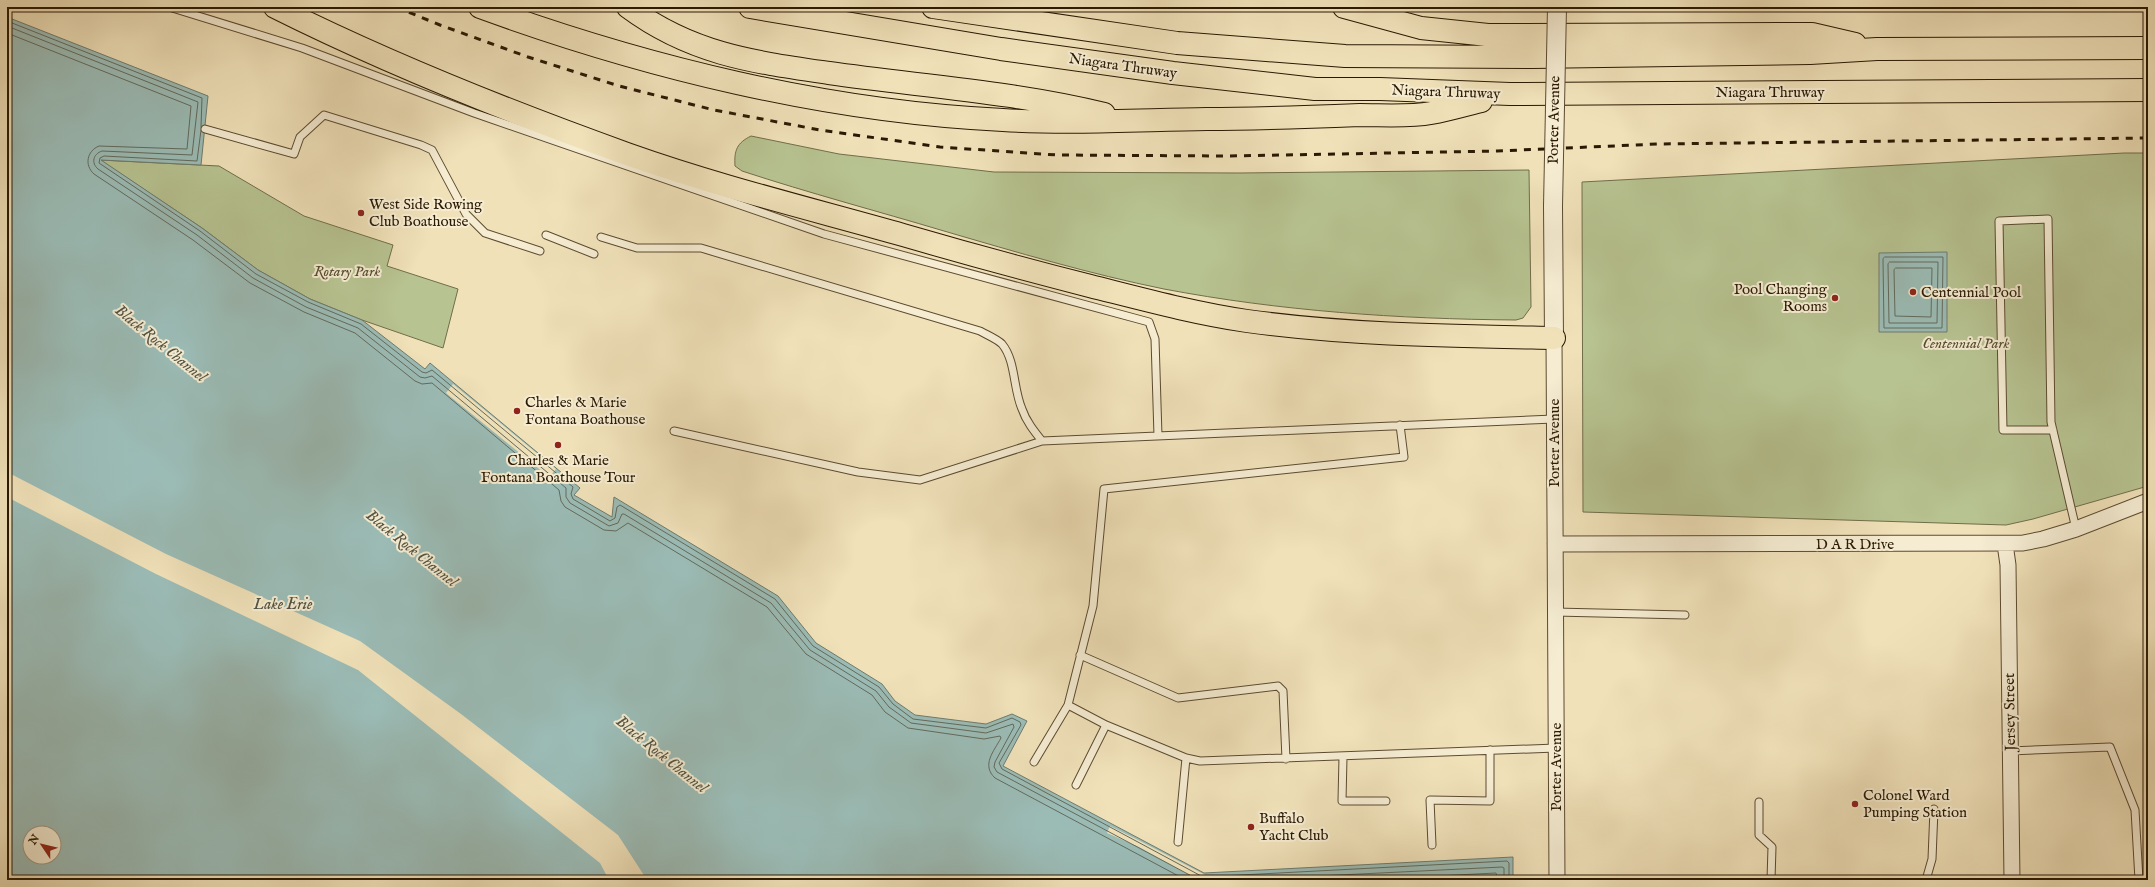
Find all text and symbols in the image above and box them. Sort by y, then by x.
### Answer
street label: Niagara Thruway [1068,49,1179,83]
street label: Porter Avenue [1544,75,1564,164]
street label: Niagara Thruway [1391,81,1501,103]
street label: Niagara Thruway [1715,83,1825,102]
place label: West Side Rowing Club Boathouse [369,195,483,231]
marker: West Side Rowing Club Boathouse [356,208,366,218]
park label: Rotary Park [314,262,380,281]
place label: Pool Changing Rooms [1734,280,1828,316]
place label: Centennial Pool [1921,283,2022,302]
marker: Centennial Pool [1908,287,1918,297]
marker: Pool Changing Rooms [1830,293,1840,303]
water label: Black Rock Channel [110,301,211,388]
park label: Centennial Park [1923,334,2009,353]
place label: Charles & Marie Fontana Boathouse [525,393,645,429]
street label: Porter Avenue [1545,399,1564,487]
marker: Charles & Marie Fontana Boathouse [512,406,522,416]
marker: Charles & Marie Fontana Boathouse Tour [553,440,563,450]
place label: Charles & Marie Fontana Boathouse Tour [481,451,636,487]
water label: Black Rock Channel [361,506,462,593]
street label: D A R Drive [1816,535,1894,554]
water label: Lake Erie [253,595,313,615]
street label: Jersey Street [2000,673,2020,753]
water label: Black Rock Channel [611,712,712,799]
street label: Porter Avenue [1547,723,1566,811]
place label: Colonel Ward Pumping Station [1863,786,1967,822]
marker: Colonel Ward Pumping Station [1850,799,1860,809]
place label: Buffalo Yacht Club [1259,809,1329,845]
marker: Buffalo Yacht Club [1246,822,1256,832]
north arrow [22,825,62,865]
text: N [26,832,43,849]

